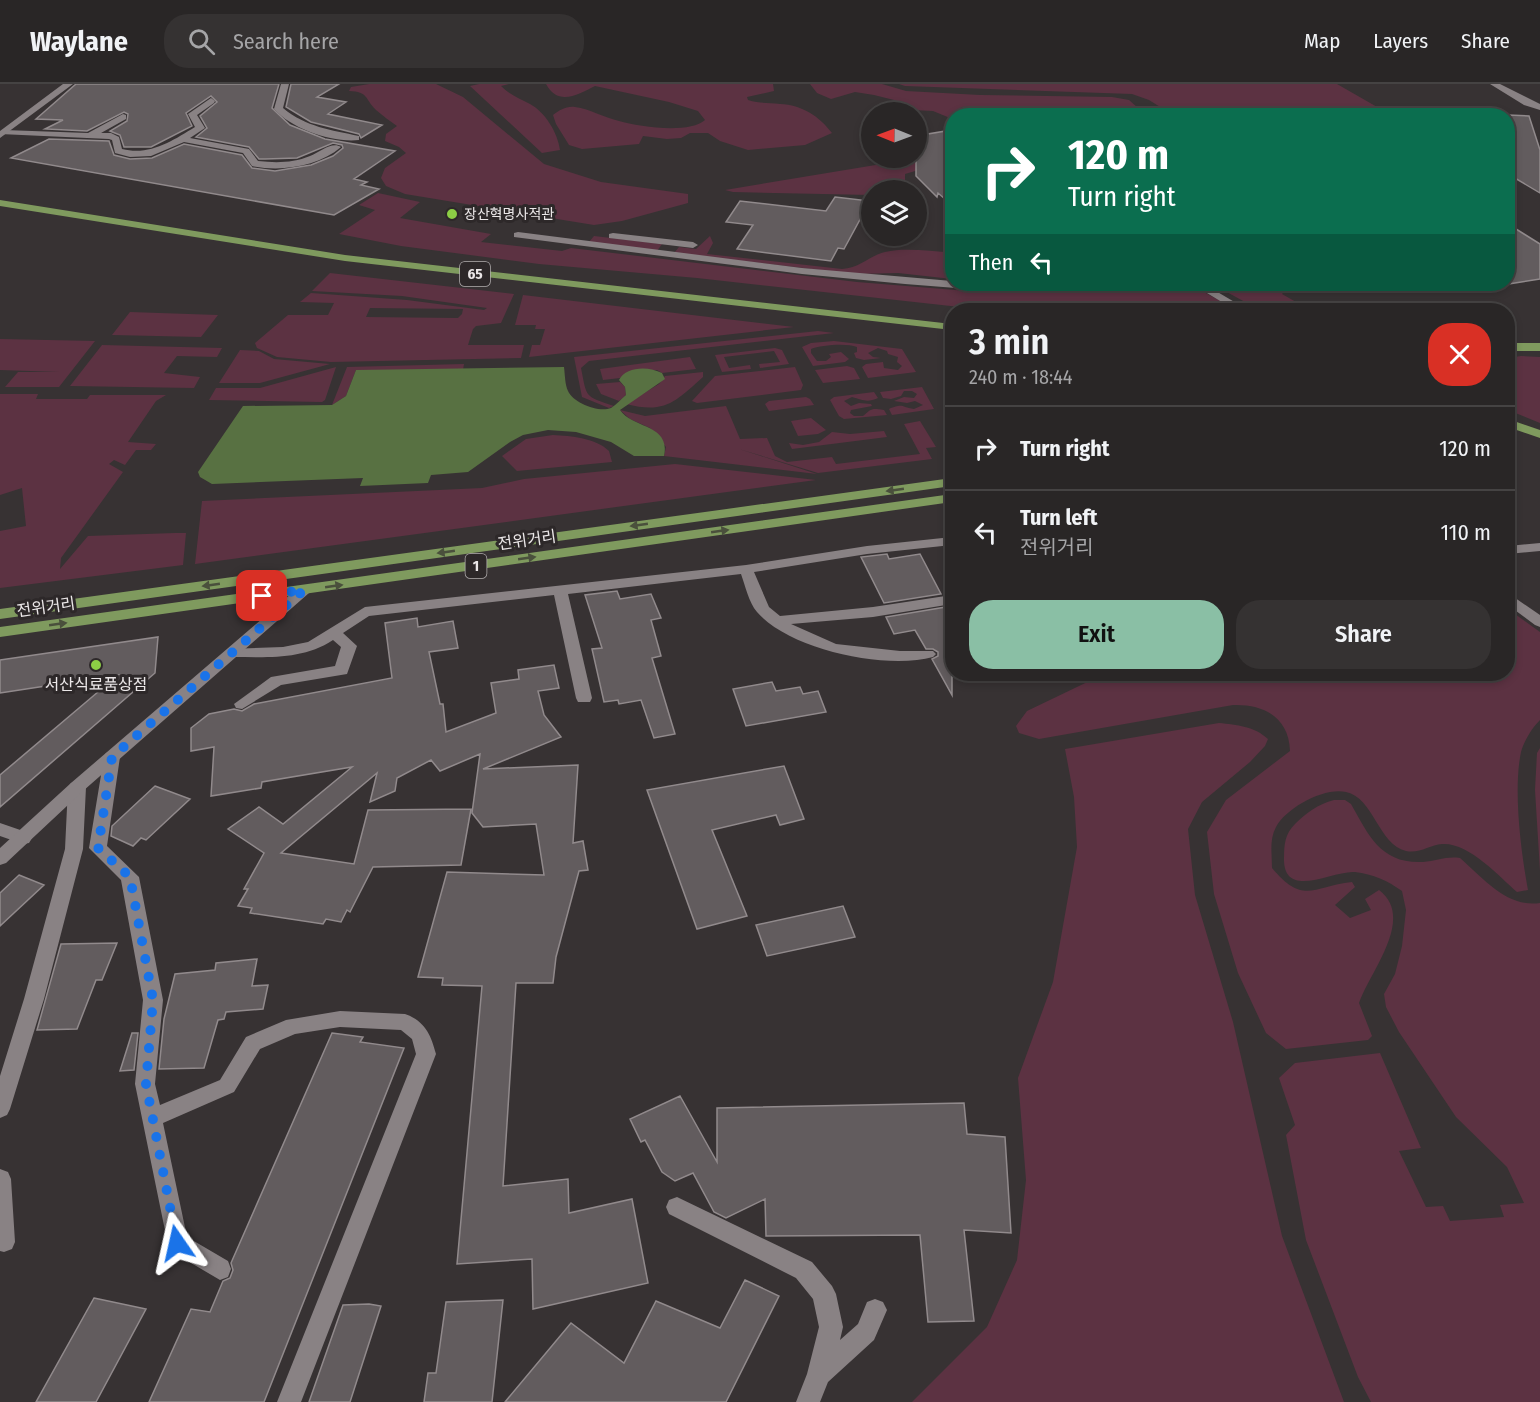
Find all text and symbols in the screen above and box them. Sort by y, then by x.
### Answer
search box [164,14,584,68]
text: Waylane [30,25,128,58]
icon: search [185,25,218,58]
text: Search here [233,28,339,55]
text: Map [1304,28,1340,54]
text: Layers [1373,28,1428,54]
text: Share [1461,28,1510,54]
north arrow [861,102,927,168]
map controls [861,102,927,246]
text: 120 m [1068,130,1169,180]
icon: right [969,132,1047,210]
button: layers [861,180,927,246]
text: Turn right [1068,181,1176,213]
place label: 장산혁명사적관 [464,206,554,223]
marker: 장산혁명사적관 [445,207,459,221]
icon: left [1025,246,1058,279]
text: Then [969,249,1013,276]
road number: 65 [460,262,490,286]
text: 3 min [969,320,1049,364]
button: close [1428,323,1491,386]
text: 240 m · 18:44 [969,365,1073,389]
icon: right [969,432,1002,465]
text: Turn right [1020,435,1109,462]
text: 120 m [1439,435,1491,462]
one-way arrow [885,485,904,495]
text: Turn left [1020,504,1098,531]
icon: left [969,516,1002,549]
text: 110 m [1441,519,1491,546]
one-way arrow [629,521,648,530]
street label: 전위거리 [497,526,557,554]
one-way arrow [711,526,730,535]
text: 전위거리 [1020,535,1094,559]
one-way arrow [436,548,455,557]
road number: 1 [466,554,486,578]
one-way arrow [518,554,537,563]
pin [236,570,287,621]
icon: arrive [245,579,278,612]
one-way arrow [201,580,220,589]
one-way arrow [325,582,344,591]
street label: 전위거리 [16,593,76,621]
button: Exit [969,600,1224,669]
button: Share [1236,600,1491,669]
one-way arrow [49,619,68,628]
marker: 서산식료품상점 [89,658,103,672]
place label: 서산식료품상점 [44,675,148,694]
position arrow [145,1211,209,1275]

